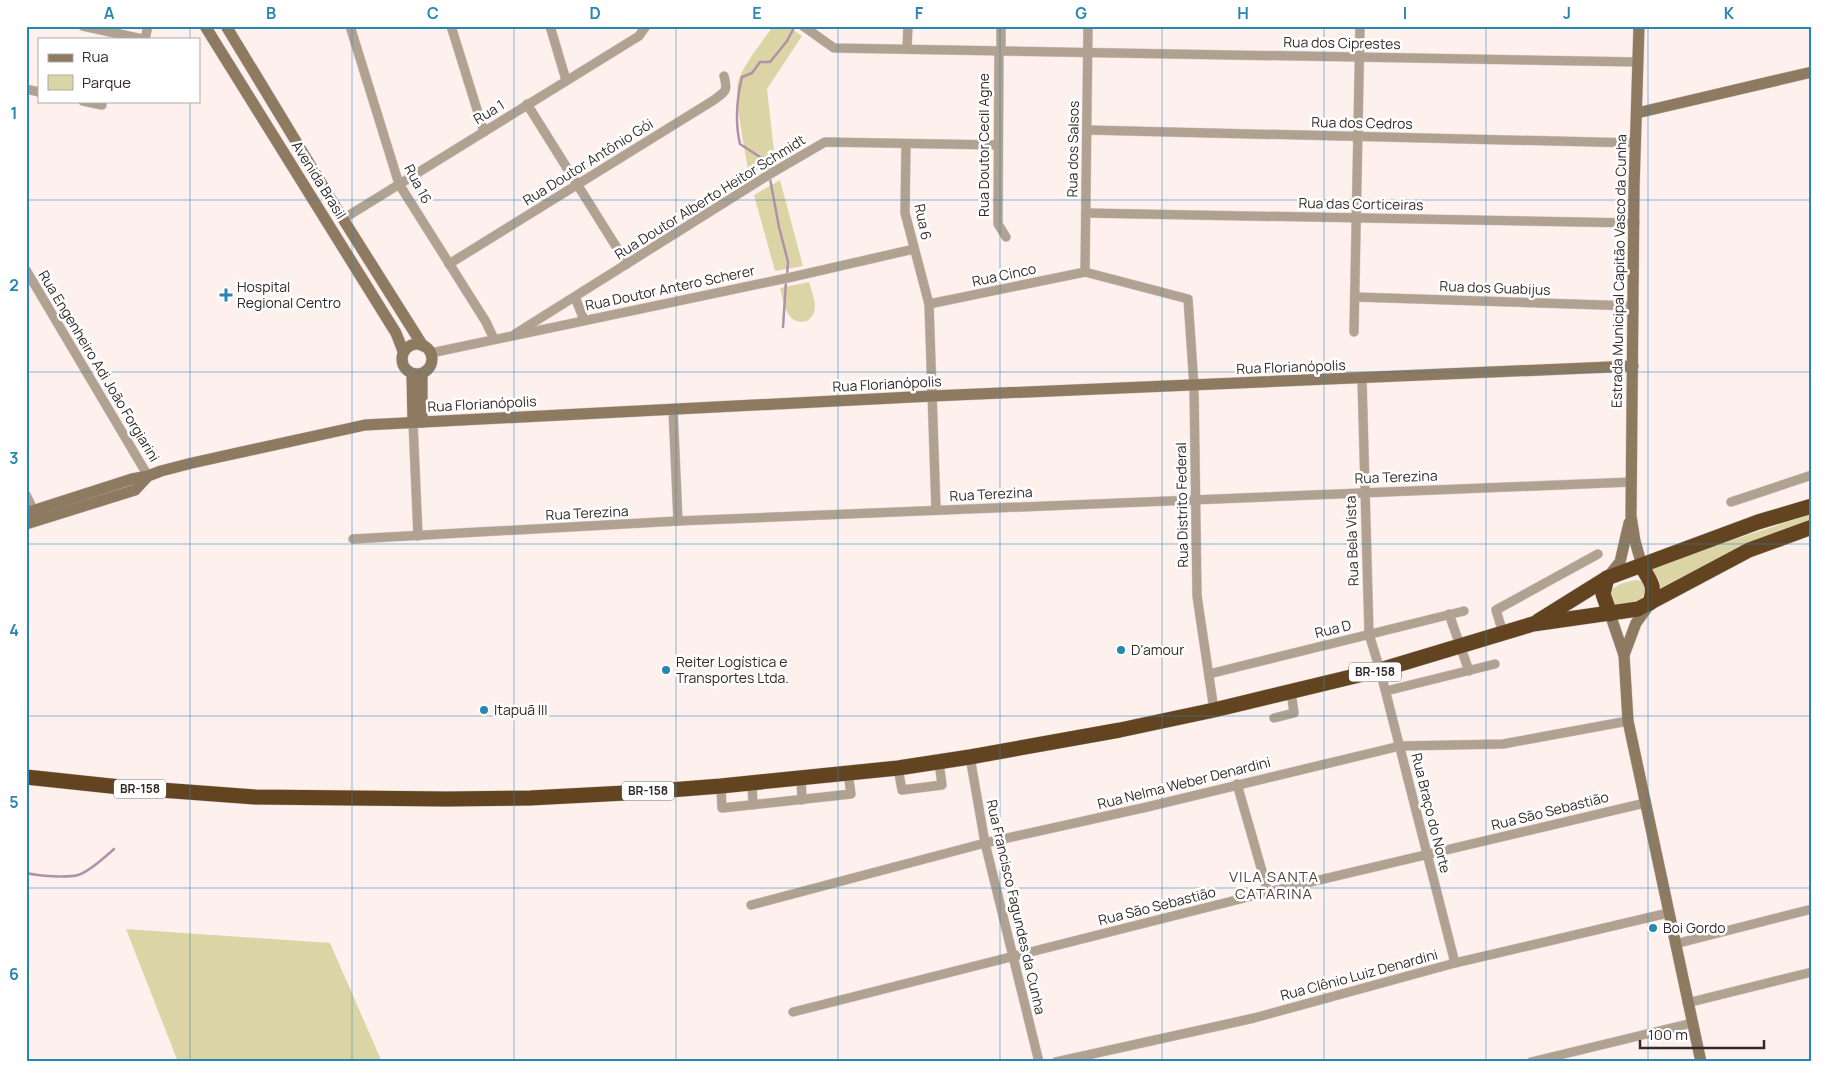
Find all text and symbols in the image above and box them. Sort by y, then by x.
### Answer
text: A [104,2,115,24]
text: B [266,2,276,24]
text: C [427,2,439,24]
text: D [589,2,601,24]
text: E [752,2,762,24]
text: F [915,2,924,24]
text: G [1075,2,1087,24]
text: H [1237,2,1249,24]
text: I [1403,2,1407,24]
text: J [1563,2,1571,24]
text: K [1724,2,1735,24]
street label: Rua dos Ciprestes [1283,32,1401,53]
legend [38,38,200,102]
text: Rua [82,46,109,67]
text: Parque [82,72,131,93]
street label: Rua Doutor Cecil Agne [974,73,993,217]
street label: Rua 1 [470,95,508,128]
street label: Rua dos Salsos [1062,100,1083,198]
text: 1 [10,102,18,124]
street label: Rua dos Cedros [1311,112,1413,133]
street label: Rua Doutor Antônio Gói [519,114,656,209]
street label: Rua Doutor Alberto Heitor Schmidt [611,130,809,263]
street label: Estrada Municipal Capitão Vasco da Cunha [1607,134,1630,408]
street label: Avenida Brasil [288,137,351,222]
street label: Rua 16 [400,161,437,207]
street label: Rua das Corticeiras [1298,193,1424,214]
street label: Rua 6 [911,202,936,242]
street label: Rua Cinco [970,258,1038,291]
street label: Rua Doutor Antero Scherer [583,260,756,315]
street label: Rua Engenheiro Adi João Forgiarini [35,266,164,465]
text: 2 [9,274,19,296]
street label: Rua dos Guabijus [1439,276,1551,299]
place label: Hospital Regional Centro [237,277,341,312]
marker: Hospital Regional Centro [219,288,233,302]
street label: Rua Florianópolis [1236,355,1346,378]
street label: Rua Florianópolis [832,371,942,396]
street label: Rua Florianópolis [427,391,537,416]
street label: Rua Distrito Federal [1171,442,1192,568]
text: 3 [9,447,19,469]
street label: Rua Terezina [1354,466,1438,487]
street label: Rua Terezina [949,482,1033,505]
street label: Rua Bela Vista [1340,495,1363,587]
street label: Rua Terezina [545,501,629,524]
street label: Rua D [1313,615,1353,642]
text: 4 [9,619,19,641]
place label: D'amour [1131,640,1184,659]
marker: D'amour [1115,644,1127,656]
place label: Reiter Logística e Transportes Ltda. [676,652,789,687]
road number: BR-158 [1349,662,1401,682]
marker: Reiter Logística e Transportes Ltda. [660,664,672,676]
place label: Itapuã III [494,700,548,719]
marker: Itapuã III [478,704,490,716]
street label: Rua Braço do Norte [1407,751,1456,875]
street label: Rua Nelma Weber Denardini [1095,752,1272,813]
road number: BR-158 [114,780,166,799]
road number: BR-158 [622,781,674,800]
street label: Rua São Sebastião [1489,787,1611,834]
text: 5 [9,791,19,813]
street label: Rua Francisco Fagundes da Cunha [982,798,1050,1016]
district label: VILA SANTA CATARINA [1229,866,1319,904]
street label: Rua São Sebastião [1096,882,1218,929]
place label: Boi Gordo [1663,918,1726,937]
marker: Boi Gordo [1647,922,1659,934]
street label: Rua Clênio Luiz Denardini [1278,944,1440,1005]
text: 6 [9,963,19,985]
scale bar [1640,1018,1764,1050]
text: 100 m [1648,1024,1688,1045]

